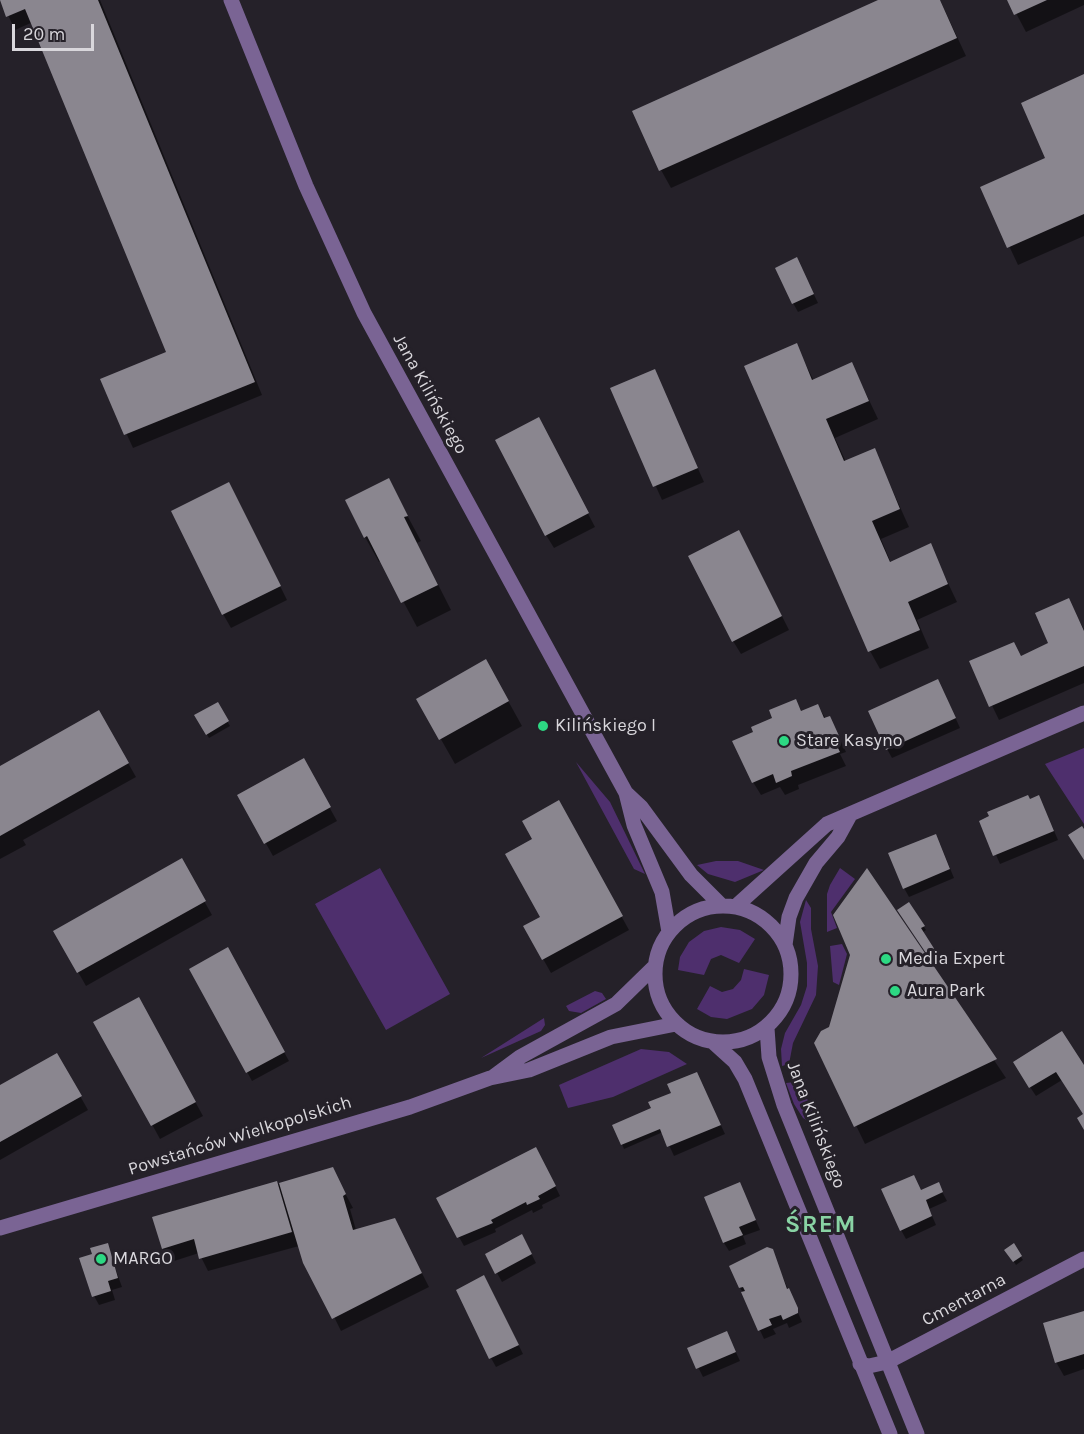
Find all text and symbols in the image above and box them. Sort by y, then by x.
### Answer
scale bar [15,12,98,50]
text: 20 m [23,23,65,45]
street label: Jana Kilińskiego [388,330,472,458]
place label: Kilińskiego I [555,715,656,737]
marker: Kilińskiego I [536,719,550,733]
place label: Stare Kasyno [796,730,903,752]
marker: Stare Kasyno [777,734,791,748]
place label: Media Expert [898,948,1005,970]
marker: Media Expert [879,952,893,966]
place label: Aura Park [907,980,985,1002]
marker: Aura Park [888,984,902,998]
street label: Jana Kilińskiego [782,1059,850,1191]
street label: Powstańców Wielkopolskich [126,1092,354,1180]
district label: ŚREM [785,1211,857,1239]
place label: MARGO [113,1248,173,1270]
marker: MARGO [94,1252,108,1266]
street label: Cmentarna [918,1269,1010,1331]

